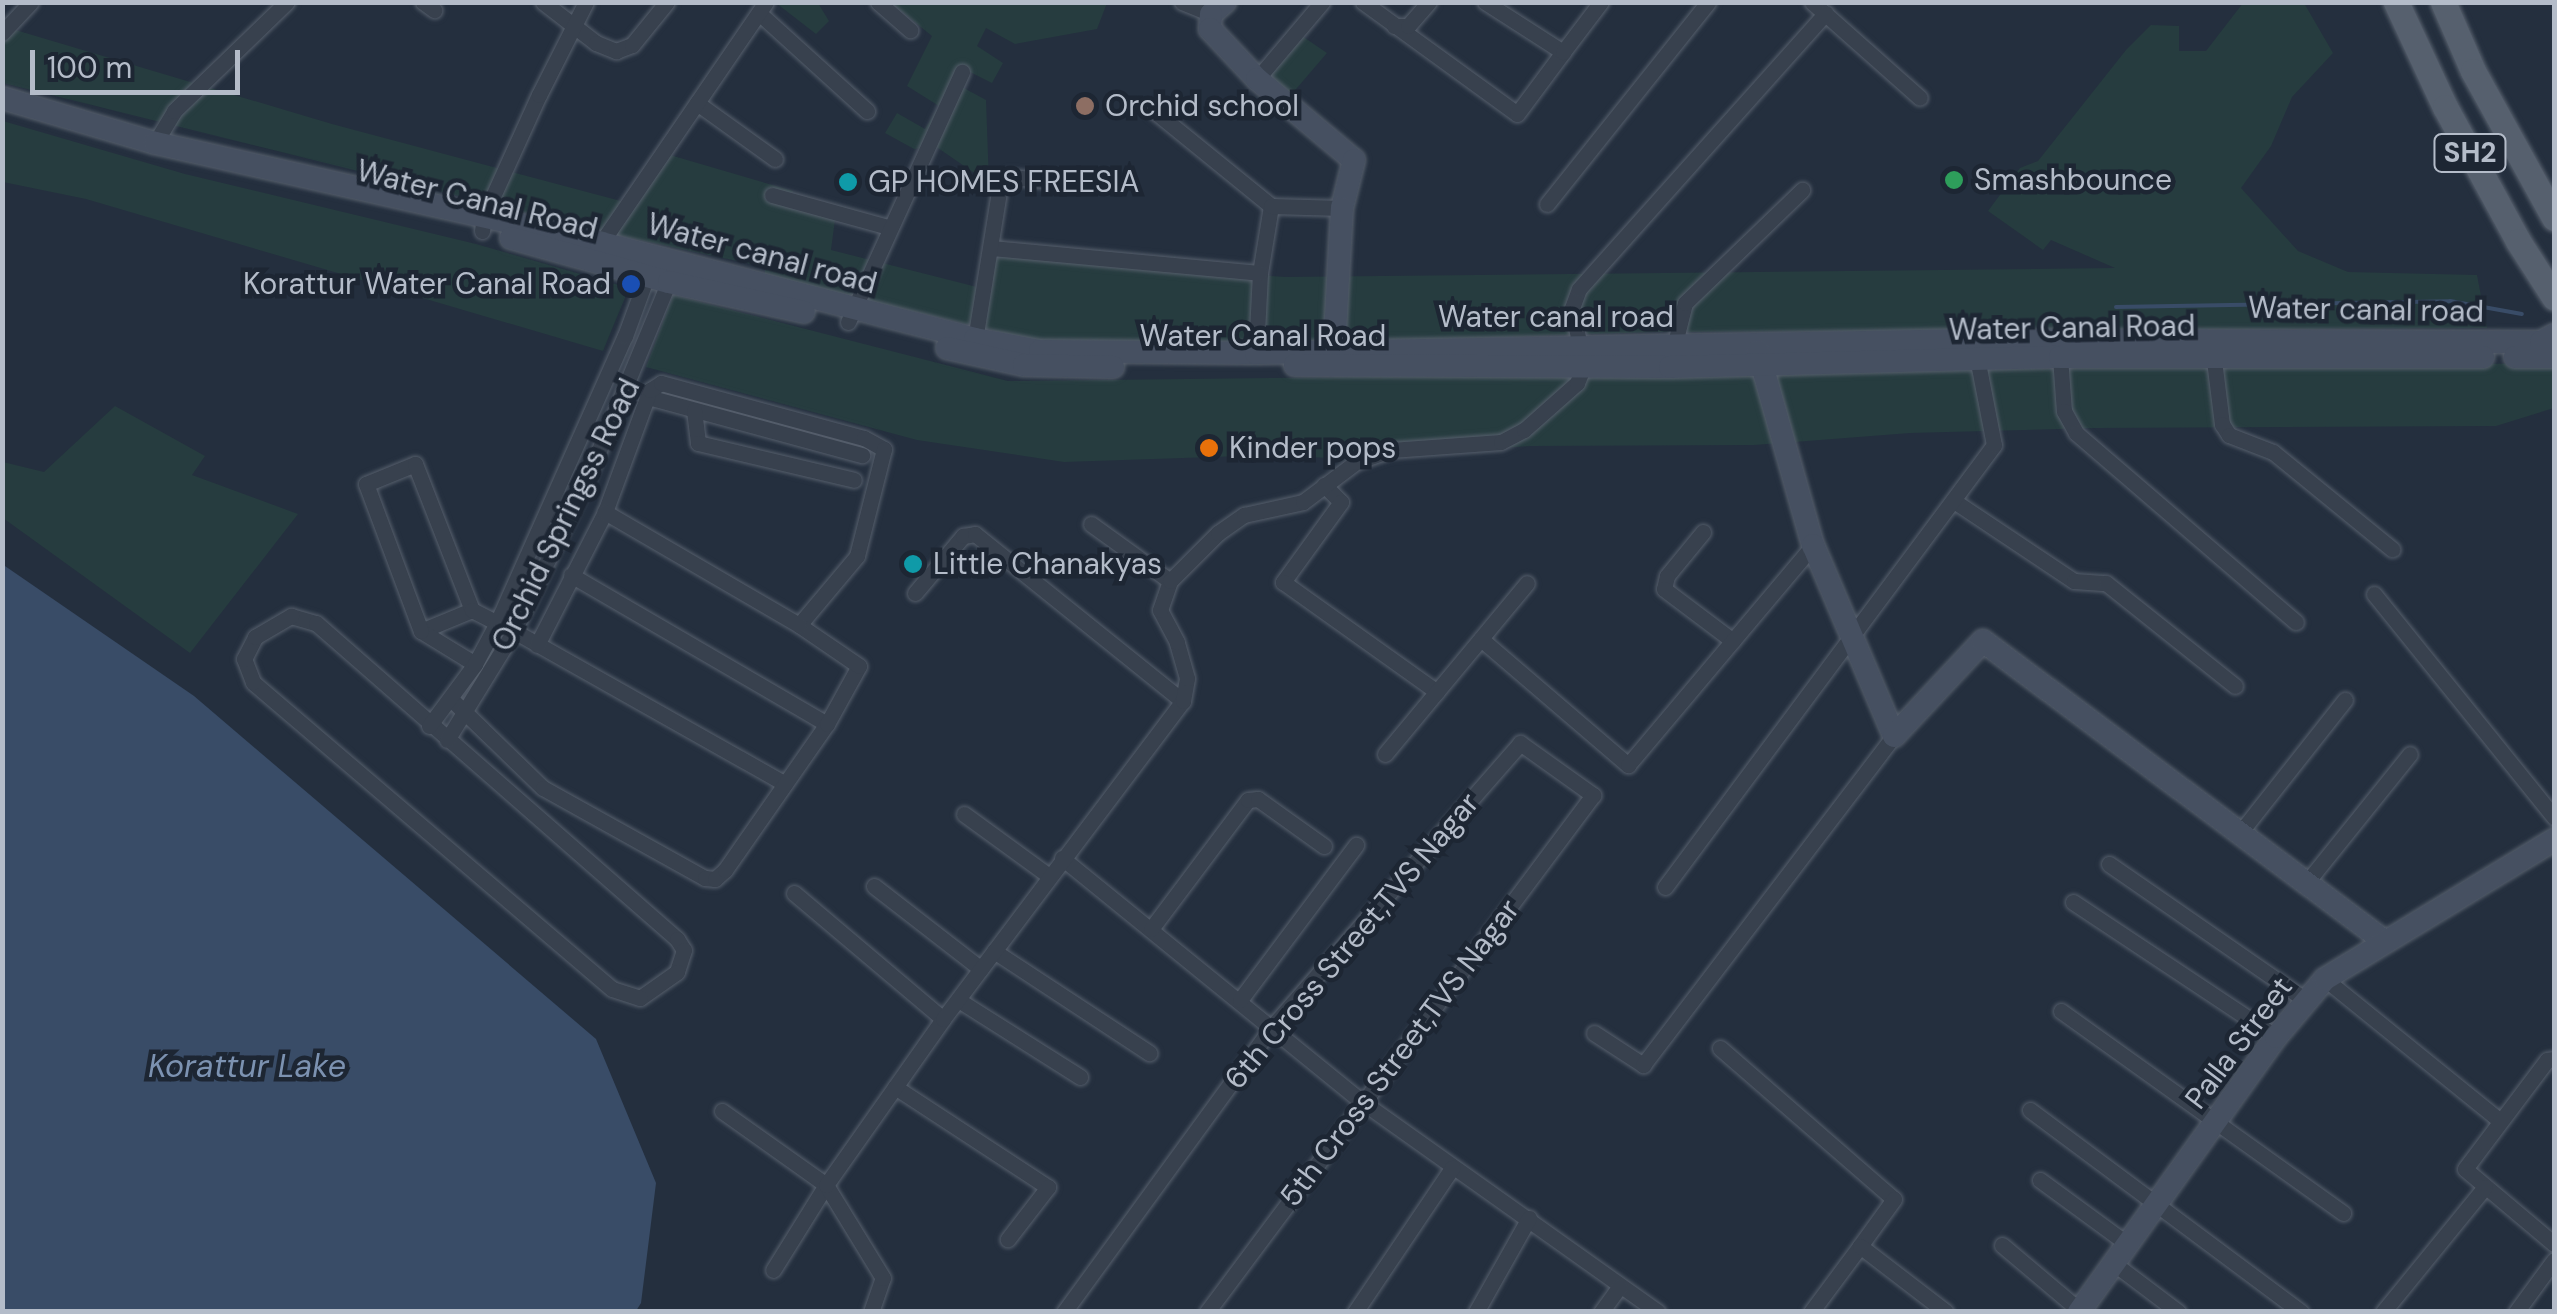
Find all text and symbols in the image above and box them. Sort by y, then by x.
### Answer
scale bar [35,30,245,92]
text: 100 m [47,48,132,87]
place label: Orchid school [1105,88,1299,124]
marker: Orchid school [1074,95,1096,117]
road number: SH2 [2432,130,2508,176]
street label: Water Canal Road [353,153,601,247]
place label: Smashbounce [1974,162,2172,198]
place label: GP HOMES FREESIA [868,164,1139,200]
marker: Smashbounce [1943,169,1965,191]
marker: GP HOMES FREESIA [837,171,859,193]
street label: Water canal road [643,206,881,302]
place label: Korattur Water Canal Road [243,266,611,302]
marker: Korattur Water Canal Road [620,273,642,295]
street label: Water canal road [2248,290,2484,330]
street label: Water canal road [1438,299,1674,335]
street label: Water Canal Road [1948,308,2196,348]
street label: Water Canal Road [1140,318,1386,354]
street label: Orchid Springss Road [484,373,648,657]
place label: Kinder pops [1229,430,1396,466]
marker: Kinder pops [1198,437,1220,459]
place label: Little Chanakyas [933,546,1162,582]
marker: Little Chanakyas [902,553,924,575]
street label: 6th Cross Street,TVS Nagar [1217,785,1487,1097]
street label: 5th Cross Street,TVS Nagar [1273,892,1527,1214]
street label: Palla Street [2178,970,2300,1116]
water label: Korattur Lake [148,1047,346,1085]

